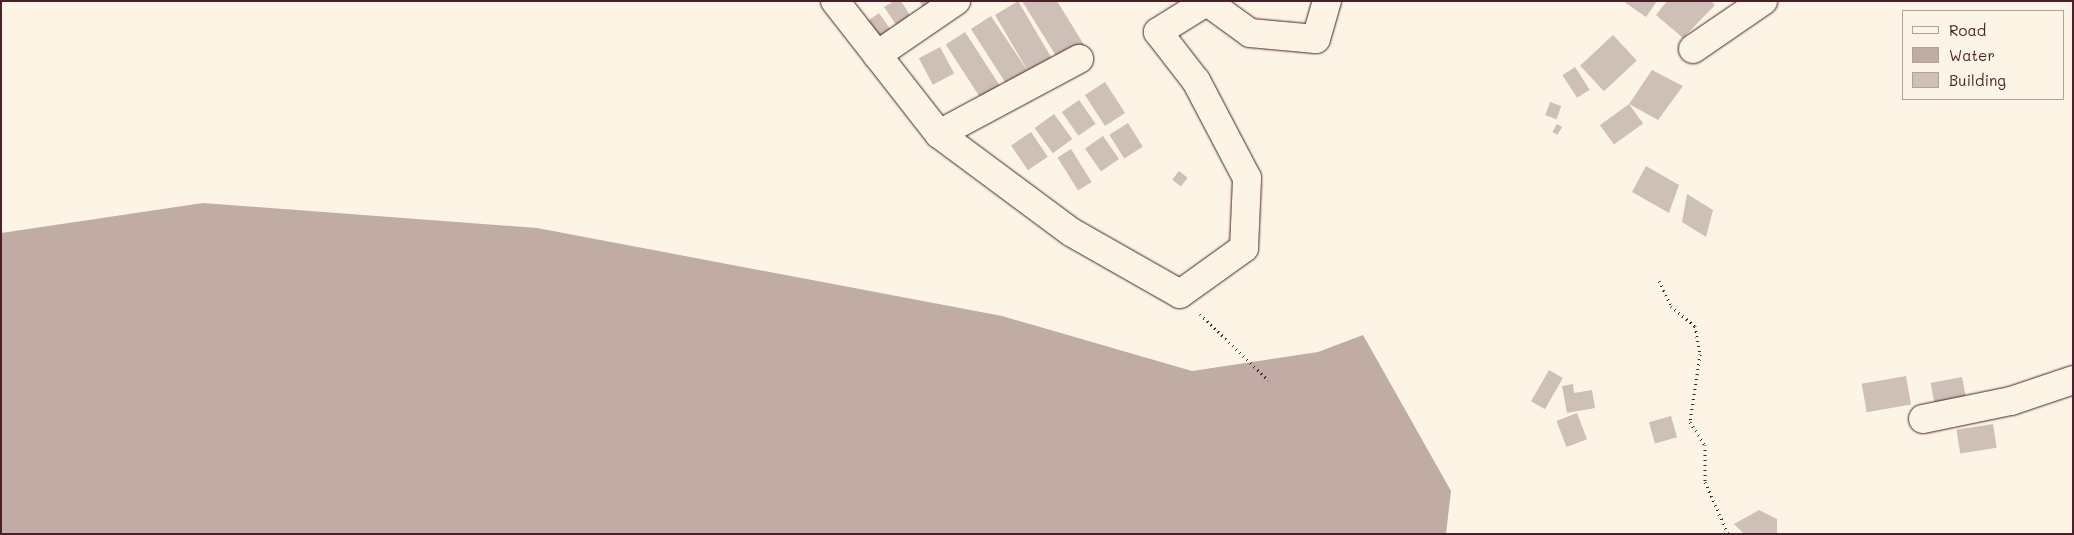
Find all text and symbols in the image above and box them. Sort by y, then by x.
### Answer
legend [1902,10,2064,100]
text: Road [1949,20,1986,40]
text: Water [1949,45,1995,65]
text: Building [1949,70,2006,90]

